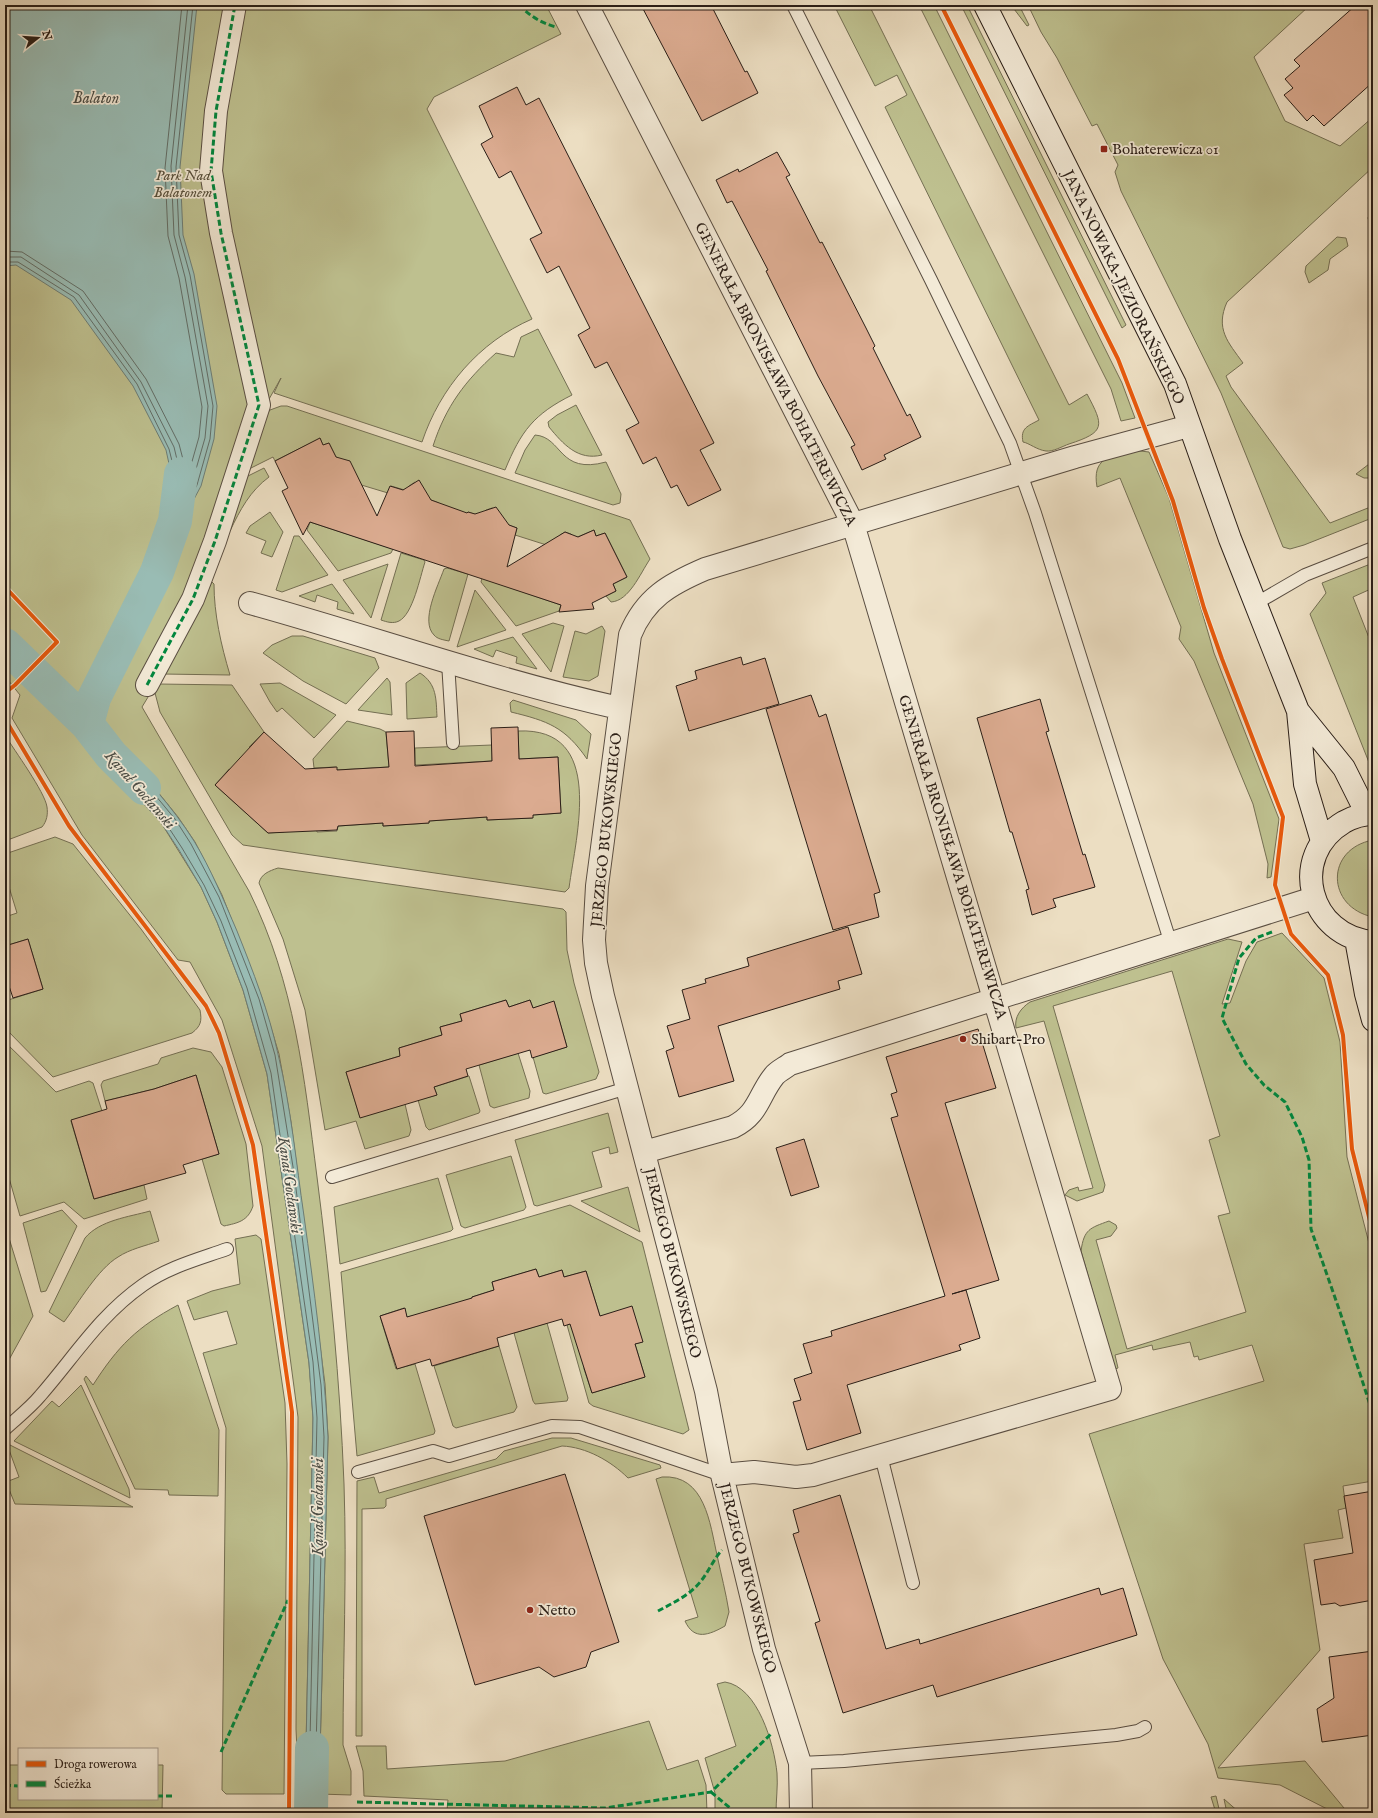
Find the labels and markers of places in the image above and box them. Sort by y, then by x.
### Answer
place label: Bohaterewicza 01 [1112,140,1219,159]
marker: Bohaterewicza 01 [1099,144,1109,154]
place label: Shibart-Pro [971,1030,1045,1049]
marker: Shibart-Pro [958,1034,968,1044]
place label: Netto [538,1601,576,1620]
marker: Netto [525,1605,535,1615]

